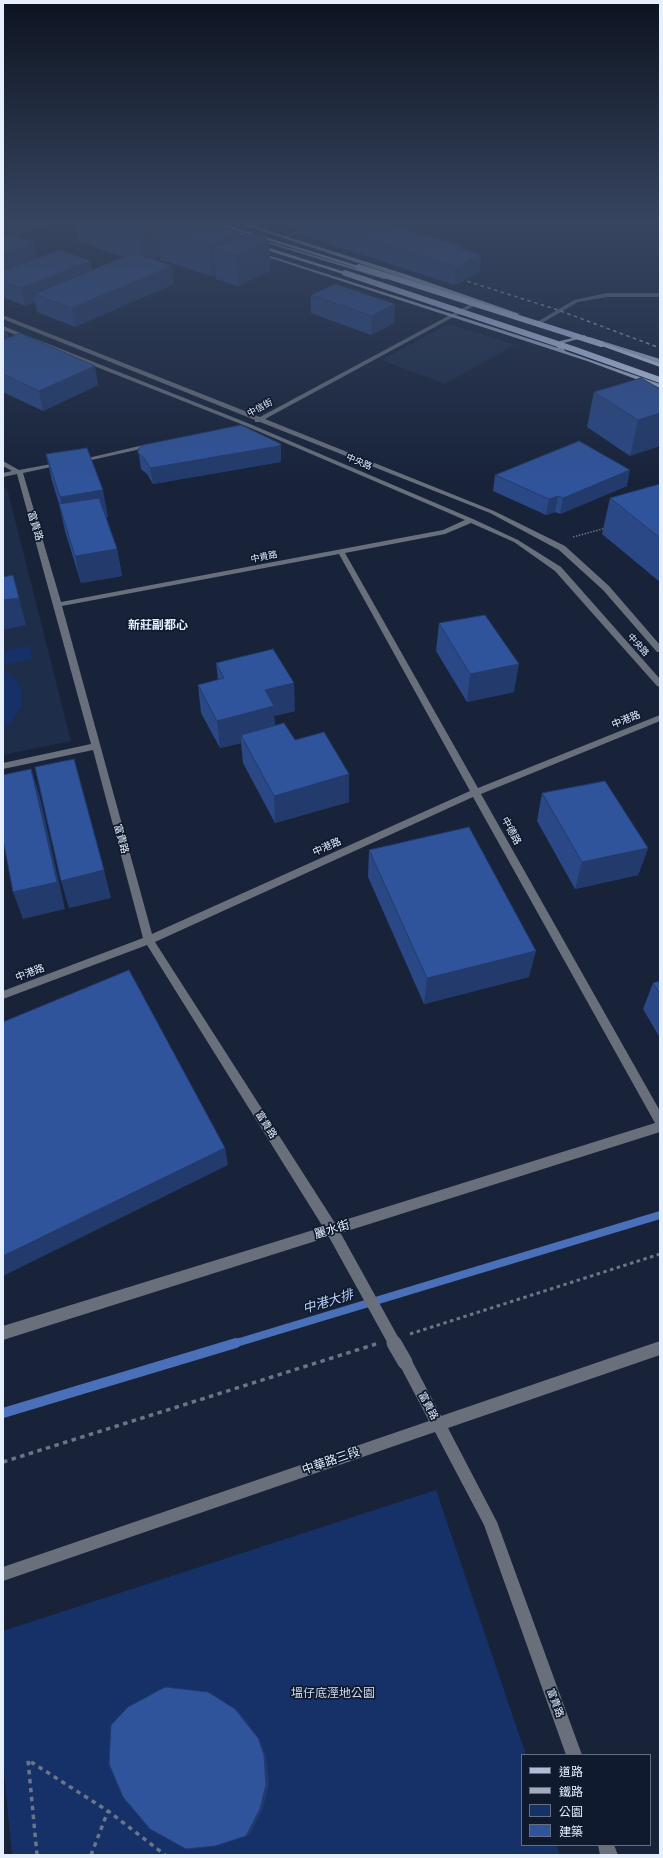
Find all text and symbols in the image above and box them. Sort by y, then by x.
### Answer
street label: 中信街 [246,397,274,419]
street label: 中央路 [344,452,374,472]
street label: 富貴路 [25,510,45,542]
street label: 中貴路 [250,549,278,565]
district label: 新莊副都心 [128,618,188,632]
street label: 中央路 [625,631,651,659]
street label: 中港路 [610,709,642,731]
street label: 中德路 [498,815,524,847]
street label: 富貴路 [111,823,131,855]
street label: 中港路 [311,835,343,859]
street label: 中港路 [14,962,46,984]
street label: 富貴路 [253,1109,279,1141]
street label: 麗水街 [313,1218,351,1242]
water label: 中港大排 [301,1287,355,1317]
street label: 富貴路 [416,1390,440,1422]
street label: 中華路三段 [300,1444,362,1478]
park label: 塭仔底溼地公園 [291,1686,375,1700]
street label: 富貴路 [544,1687,566,1719]
legend [521,1754,651,1846]
text: 道路 [559,1765,583,1779]
text: 鐵路 [559,1785,583,1799]
text: 公園 [559,1805,583,1819]
text: 建築 [559,1825,583,1839]

